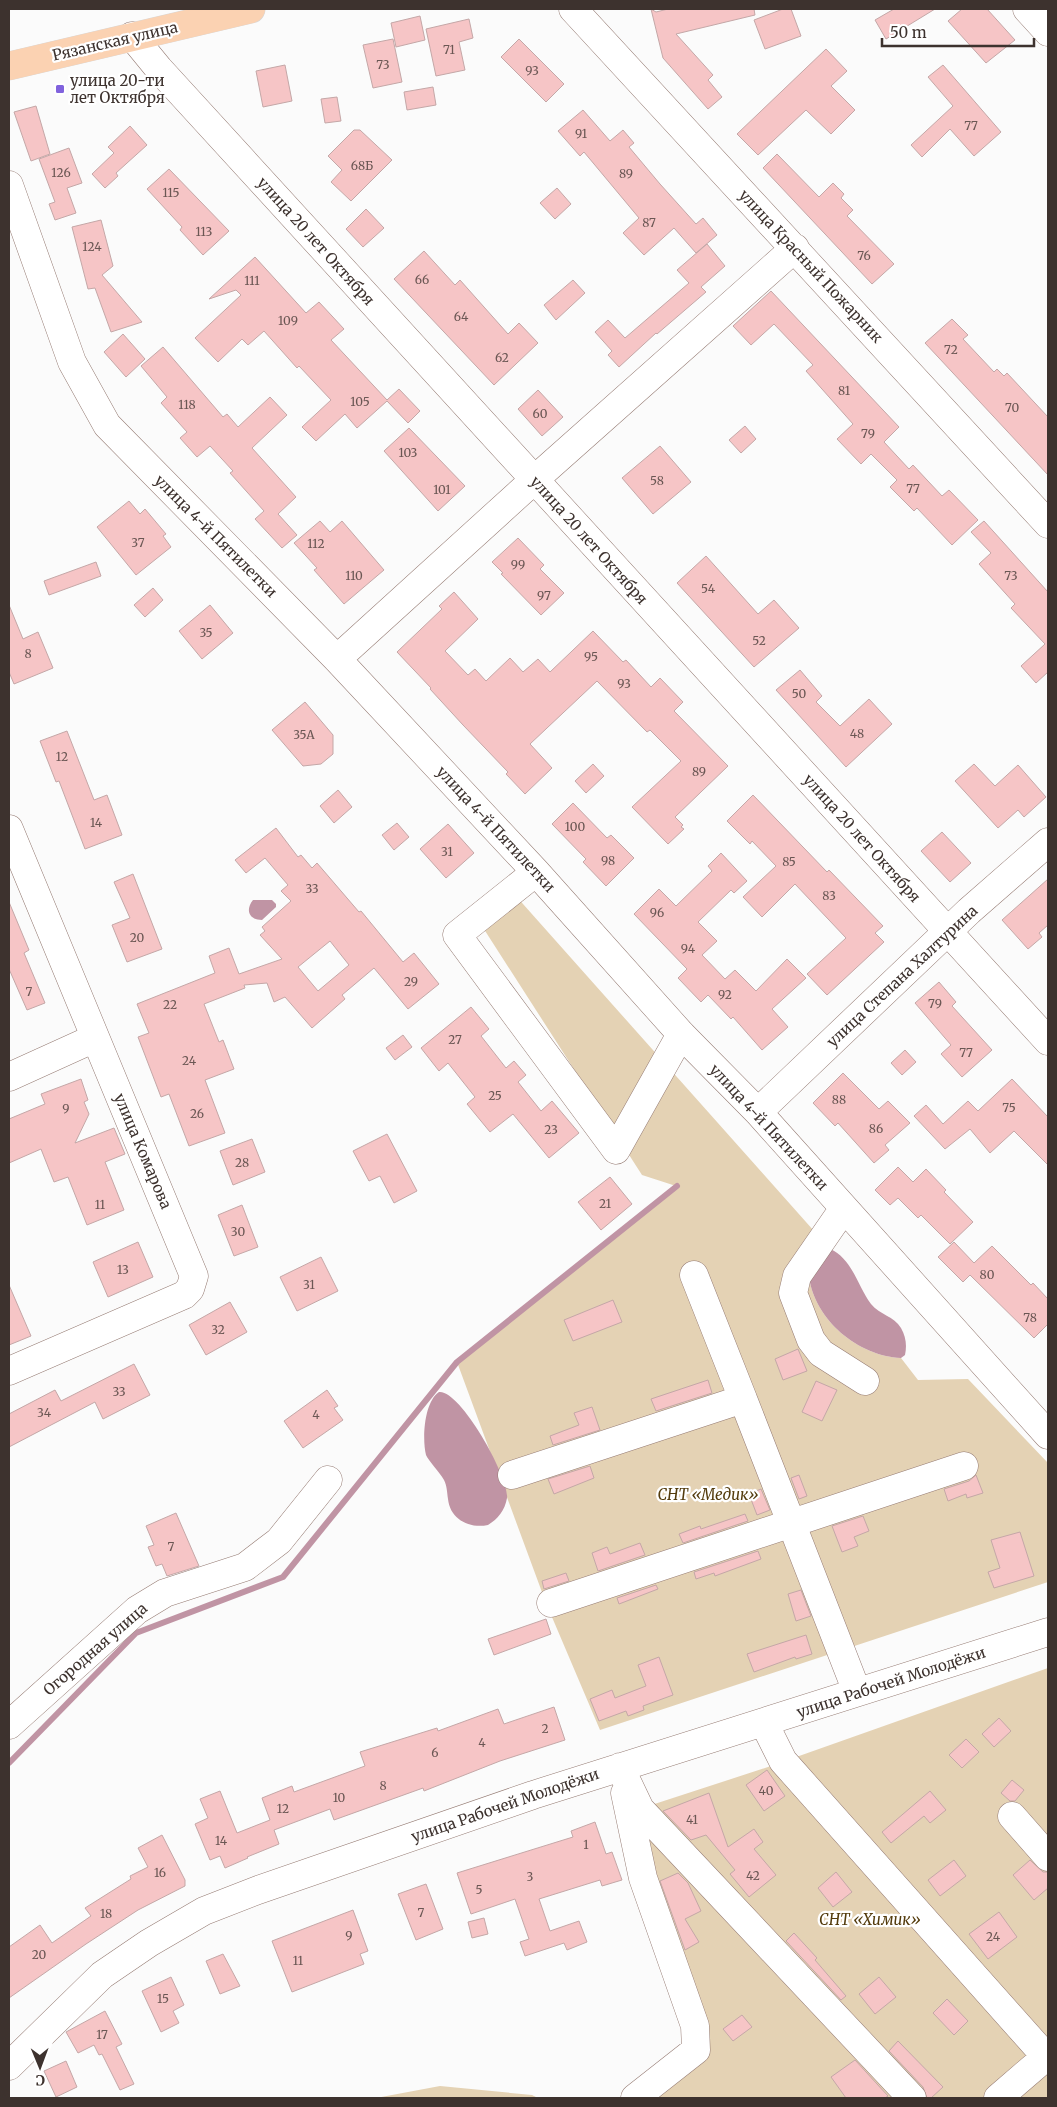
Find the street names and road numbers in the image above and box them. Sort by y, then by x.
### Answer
street label: Рязанская улица [50,17,180,65]
street label: улица 20 лет Октября [253,173,379,309]
street label: улица Красный Пожарник [735,185,887,347]
street label: улица 4-й Пятилетки [151,471,281,601]
street label: улица 20 лет Октября [526,472,652,608]
street label: улица 4-й Пятилетки [433,762,559,896]
street label: улица 20 лет Октября [799,770,925,906]
street label: улица Степана Халтурина [823,901,981,1051]
street label: улица 4-й Пятилетки [706,1060,832,1194]
street label: улица Комарова [110,1090,176,1212]
street label: Огородная улица [39,1599,151,1699]
street label: улица Рабочей Молодёжи [794,1642,988,1722]
street label: улица Рабочей Молодёжи [409,1764,601,1846]

